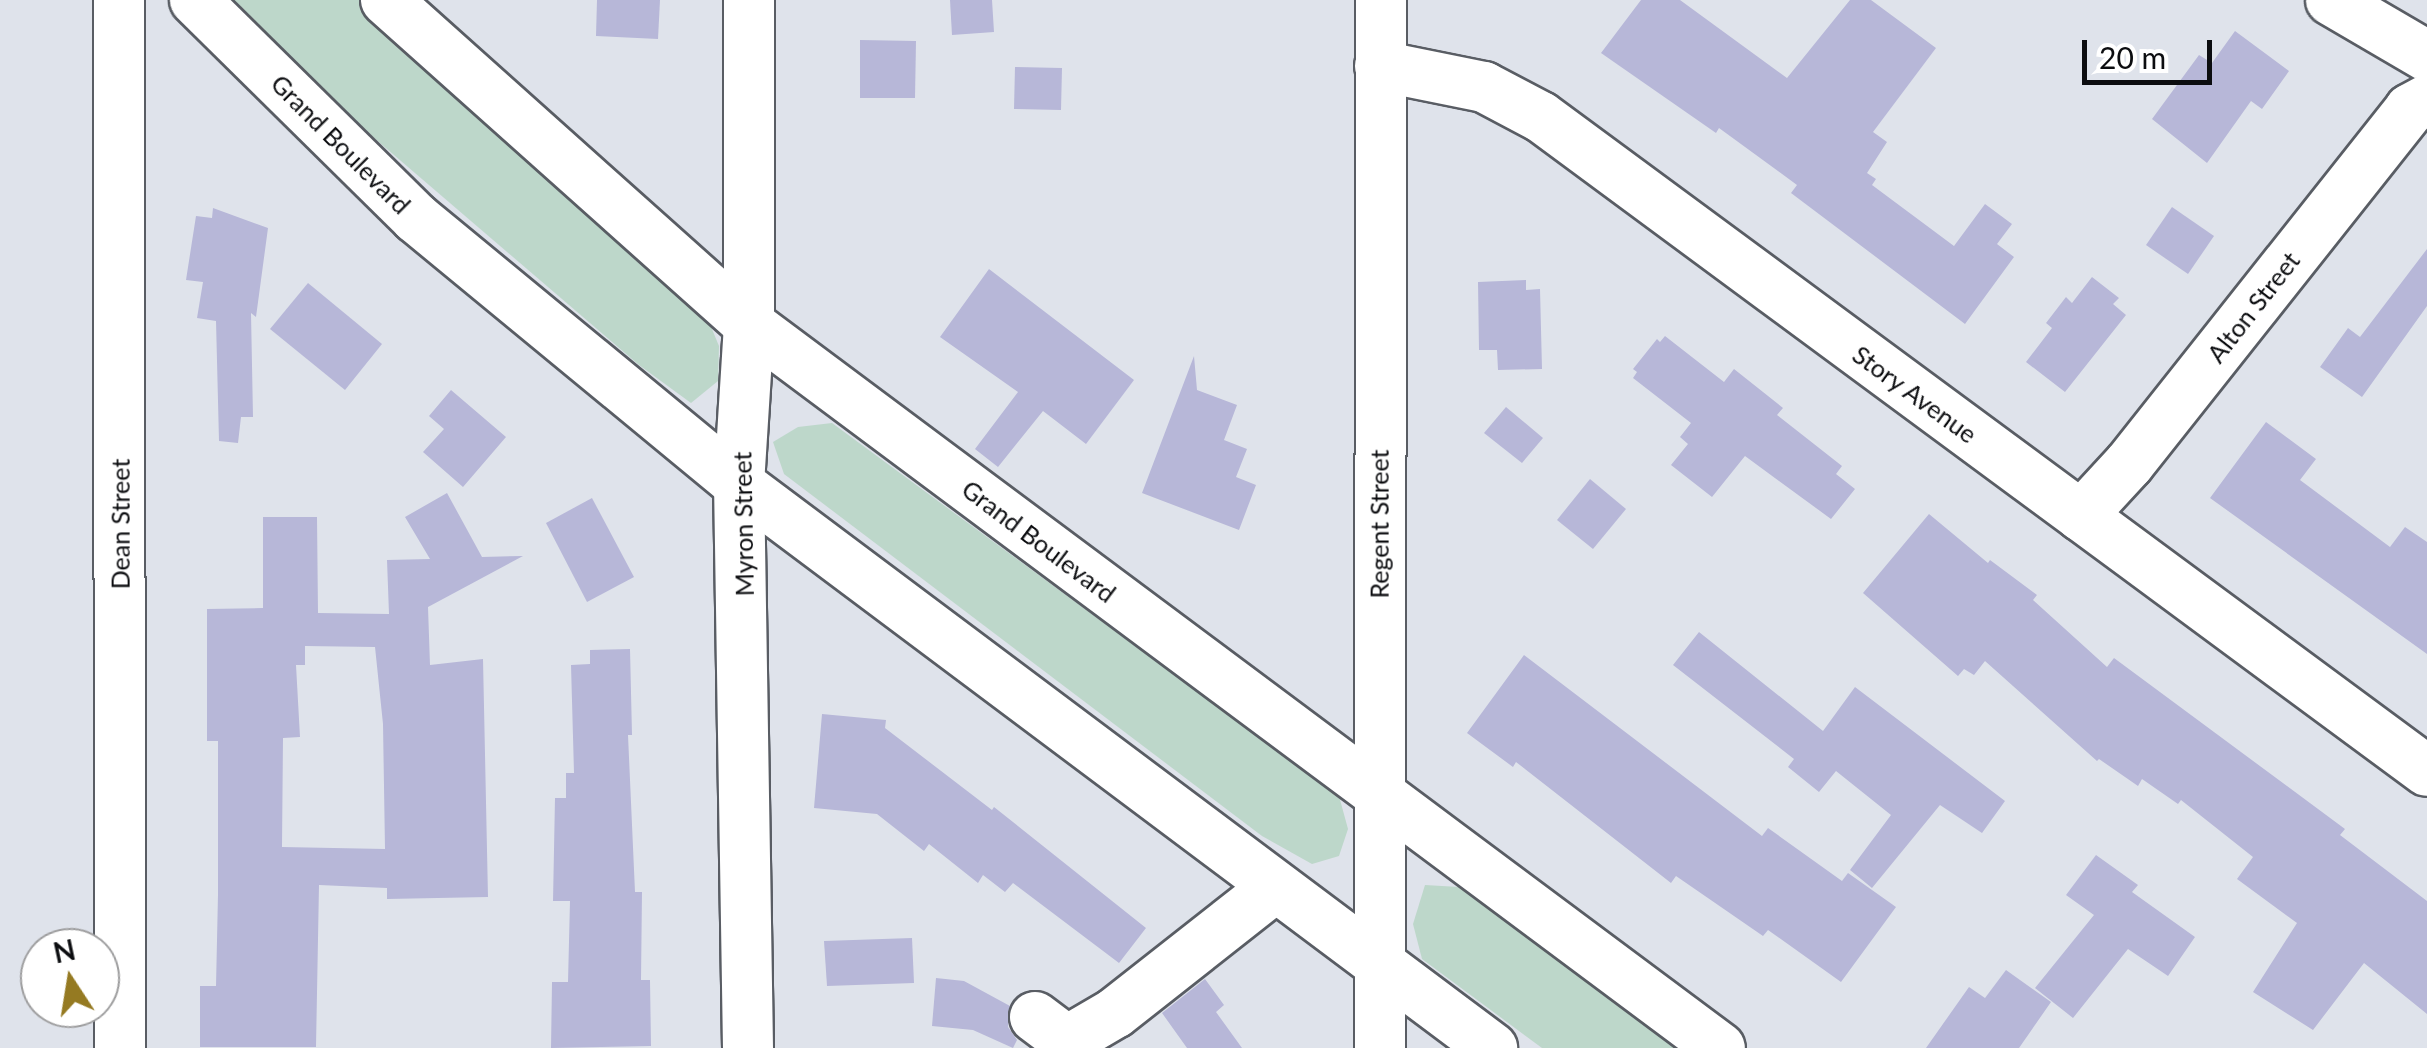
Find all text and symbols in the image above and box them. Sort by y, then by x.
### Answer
scale bar [2087,20,2217,82]
text: 20 m [2099,39,2166,75]
street label: Grand Boulevard [265,68,417,220]
street label: Alton Street [2201,246,2305,368]
street label: Story Avenue [1847,339,1983,449]
street label: Regent Street [1364,449,1394,599]
street label: Myron Street [727,451,759,597]
street label: Dean Street [105,459,135,589]
street label: Grand Boulevard [956,474,1122,608]
north arrow [20,928,120,1028]
text: N [50,932,78,969]

